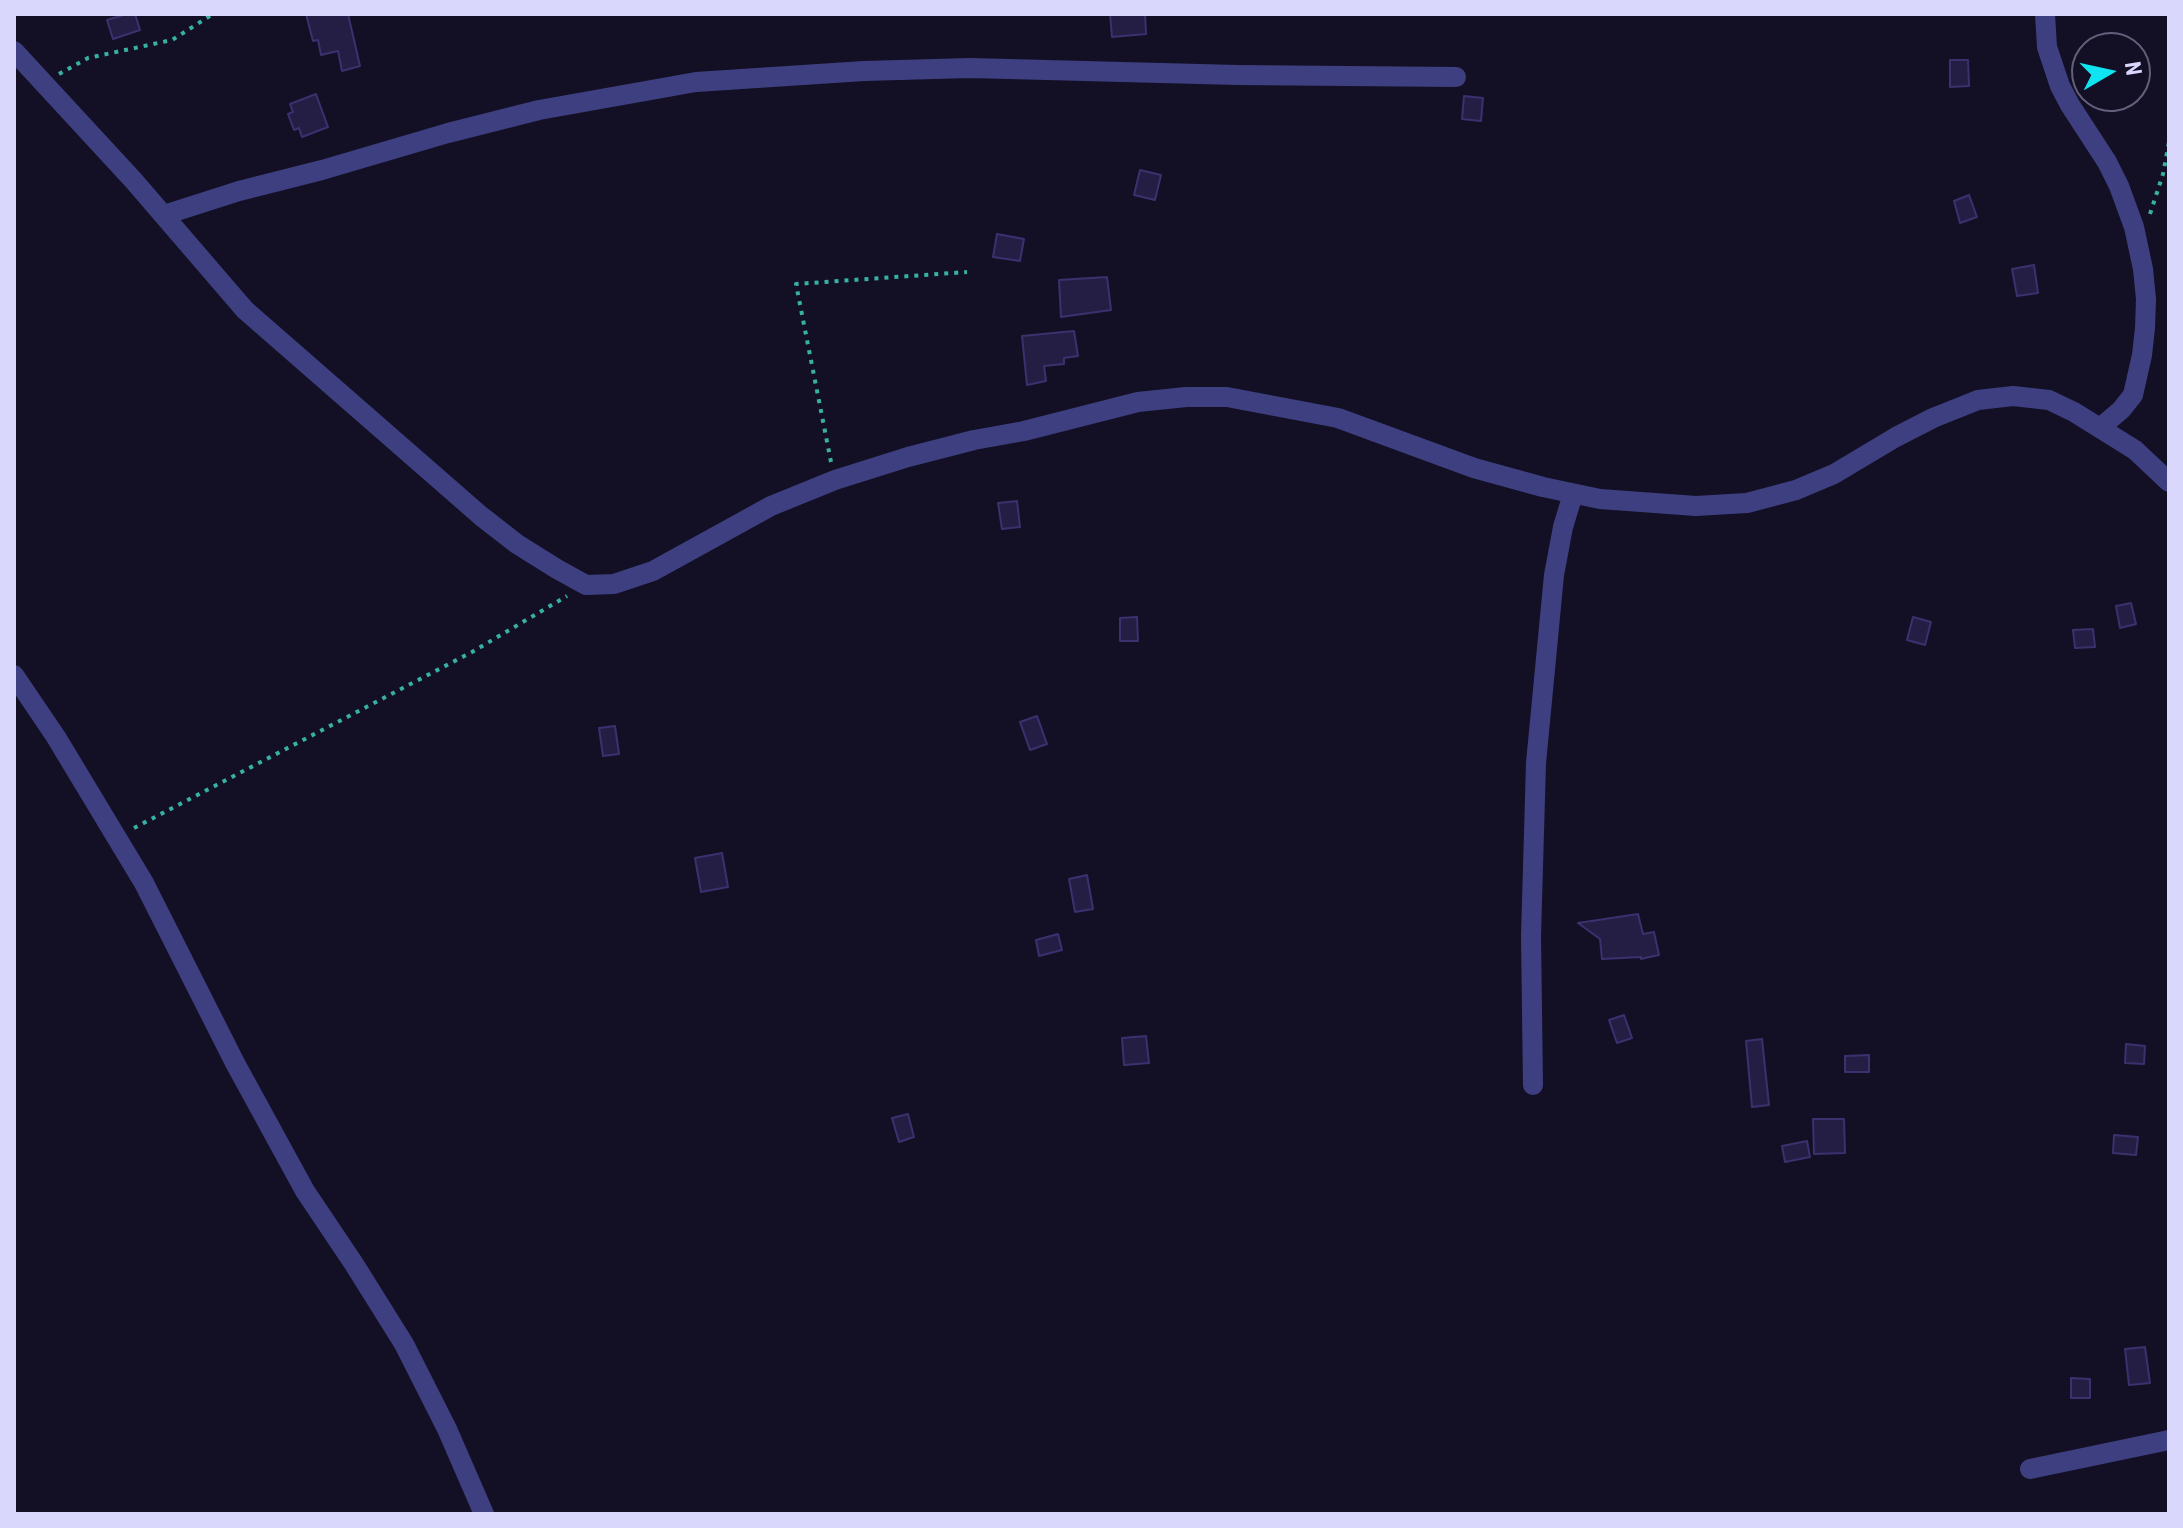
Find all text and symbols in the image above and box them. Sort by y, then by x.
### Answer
north arrow [2071,32,2151,112]
text: N [2120,60,2147,77]

